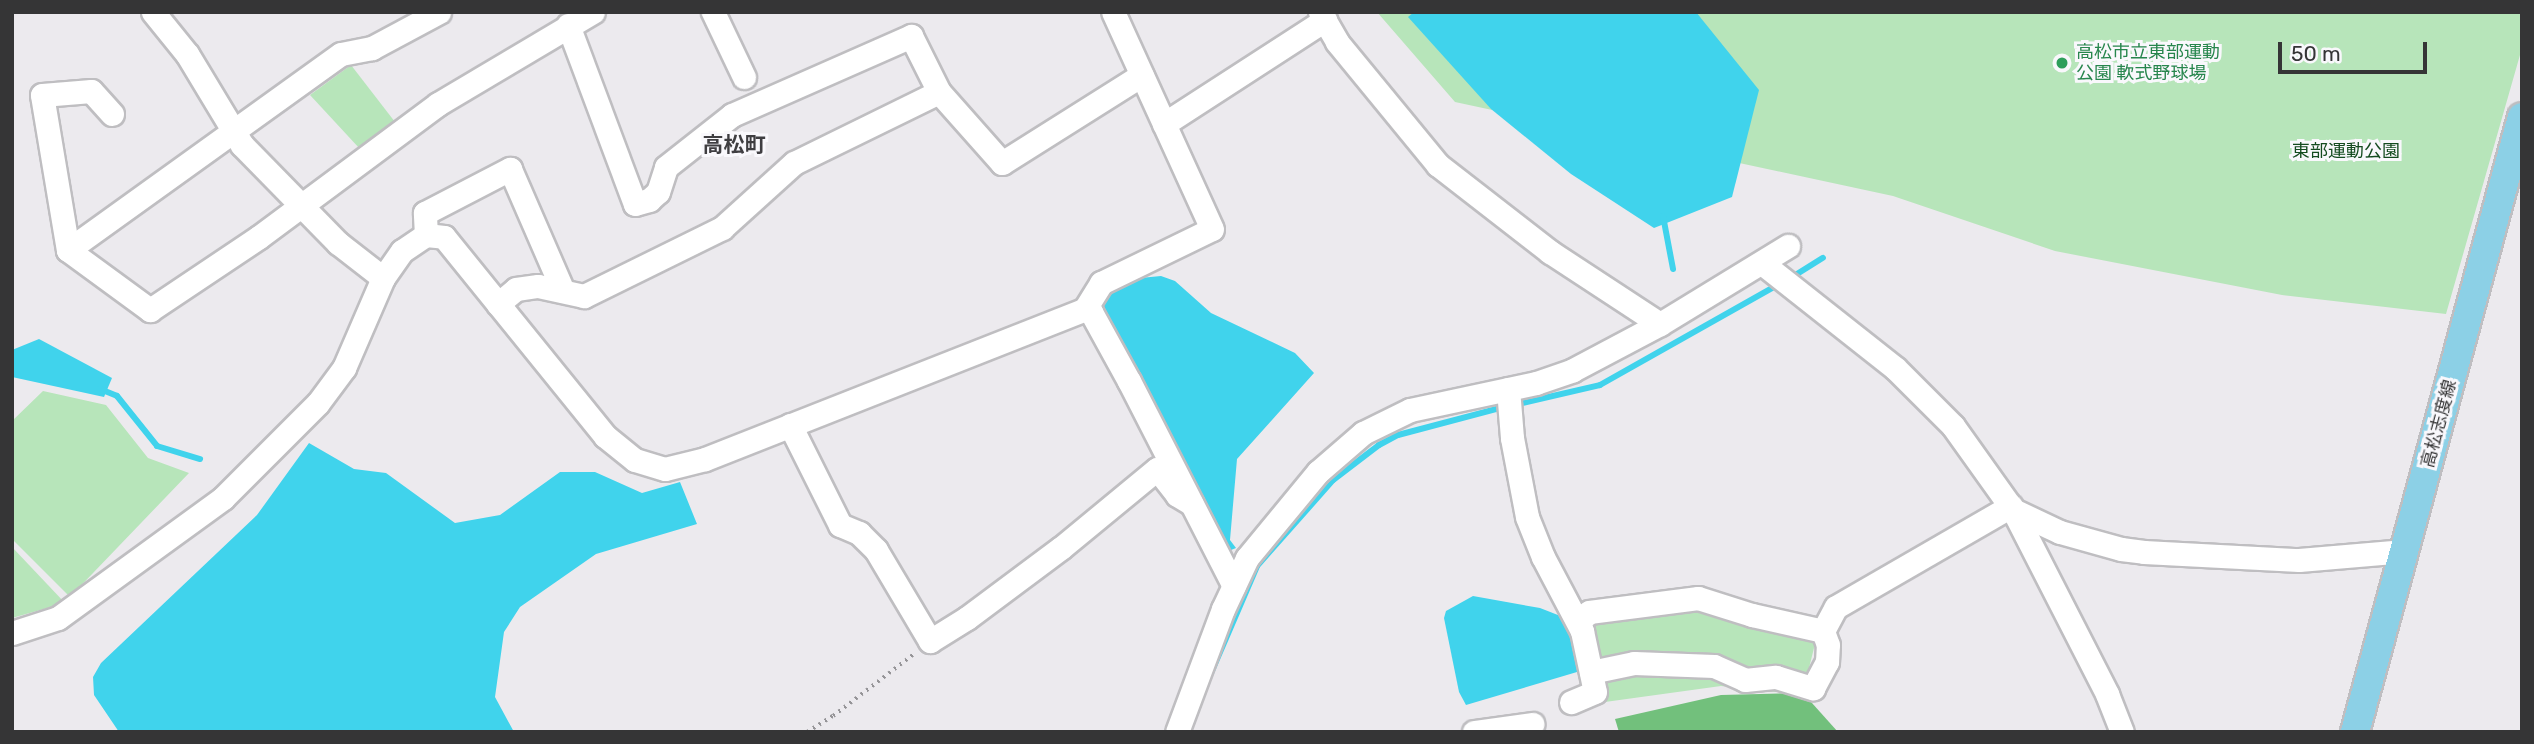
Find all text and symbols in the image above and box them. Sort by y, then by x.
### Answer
scale bar [2282,28,2431,72]
text: 50 m [2291,41,2341,66]
place label: 高松市立東部運動 公園 軟式野球場 [2076,42,2220,84]
marker: 高松市立東部運動 公園 軟式野球場 [2054,55,2070,71]
district label: 高松町 [703,132,765,158]
park label: 東部運動公園 [2292,140,2400,162]
street label: 高松志度線 [2417,378,2461,470]

